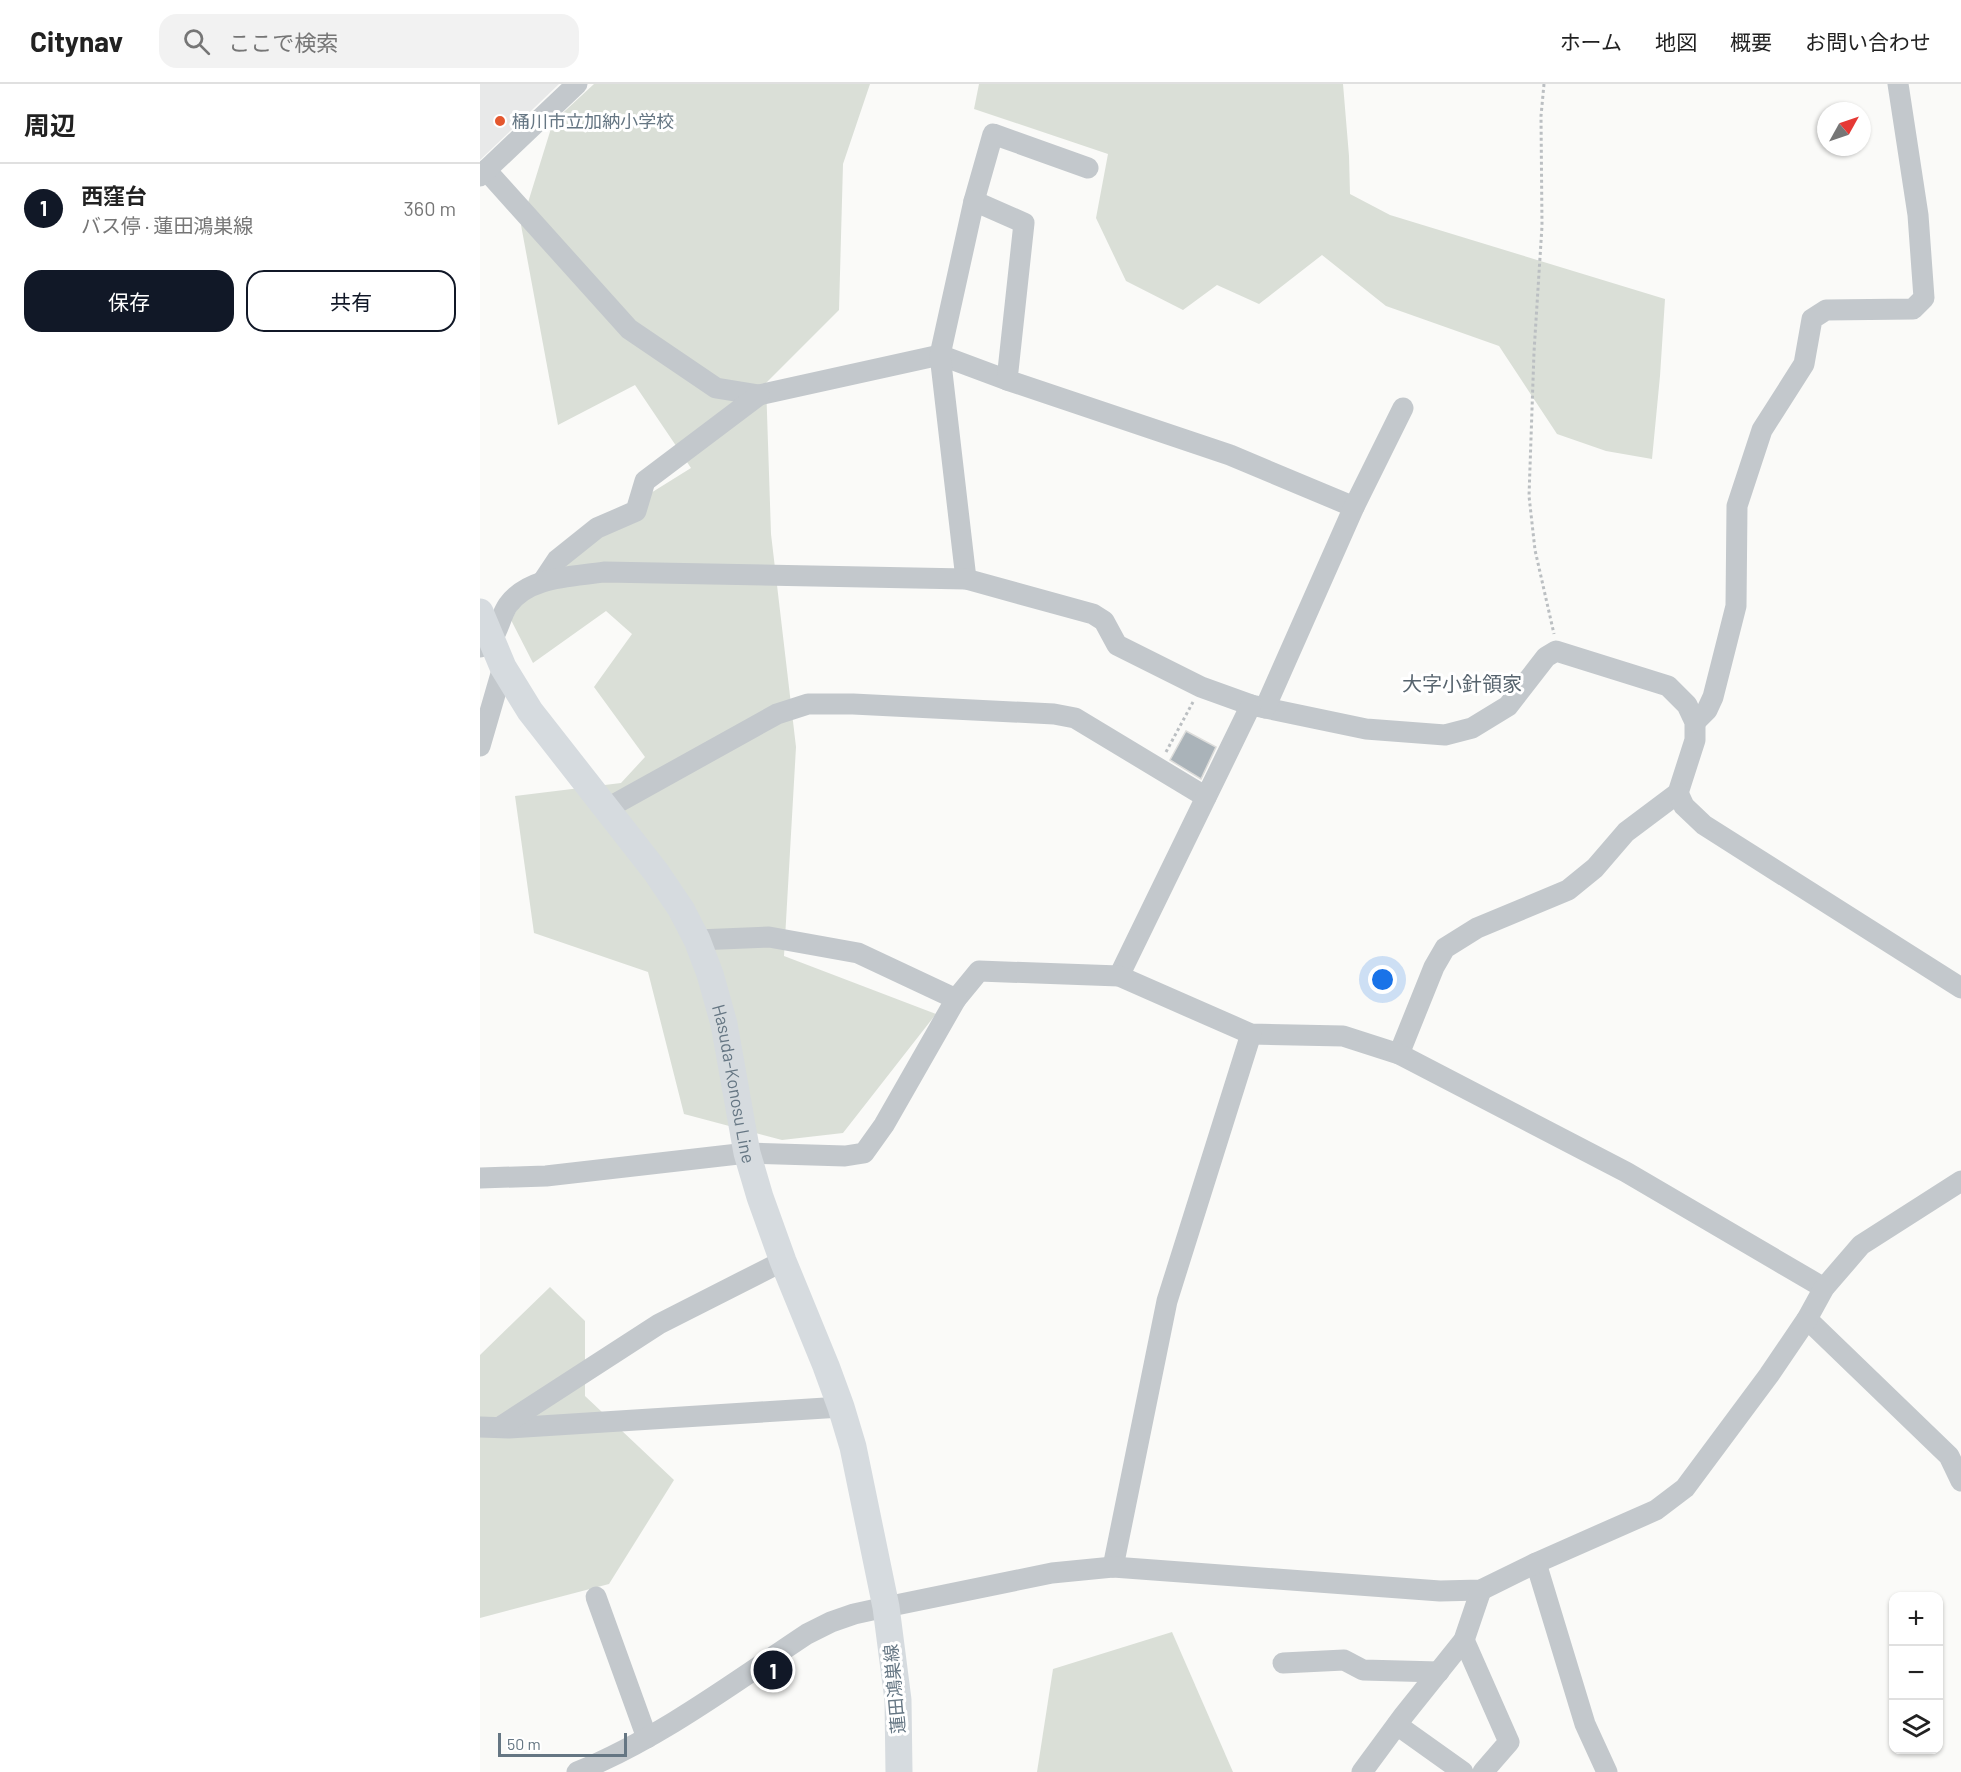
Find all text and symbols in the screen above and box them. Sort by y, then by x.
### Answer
search box [159,14,579,68]
text: Citynav [30,24,123,58]
icon: search [180,25,213,58]
text: ここで検索 [228,29,338,55]
text: ホーム [1560,29,1622,54]
text: 地図 [1655,29,1697,54]
text: 概要 [1730,29,1772,54]
text: お問い合わせ [1805,29,1931,54]
north arrow [1817,102,1871,156]
text: 周辺 [24,109,76,140]
place label: 桶川市立加納小学校 [512,110,674,132]
marker: 桶川市立加納小学校 [493,114,507,128]
text: 西窪台 [81,182,147,208]
text: 1 [40,196,47,220]
text: 360 m [404,196,456,220]
text: バス停 · 蓮田鴻巣線 [81,213,253,237]
button: 保存 [24,270,234,332]
button: 共有 [246,270,456,332]
district label: 大字小針領家 [1402,671,1522,695]
your location [1368,965,1397,994]
street label: Hasuda-Konosu Line [708,1002,760,1166]
map controls [1889,1592,1943,1754]
button: + [1889,1592,1943,1646]
street label: 蓮田鴻巣線 [879,1643,909,1735]
button: − [1889,1646,1943,1700]
pin: 1 [754,1648,792,1692]
button: layers [1889,1700,1943,1754]
scale bar [498,1730,627,1758]
text: 50 m [507,1734,541,1753]

